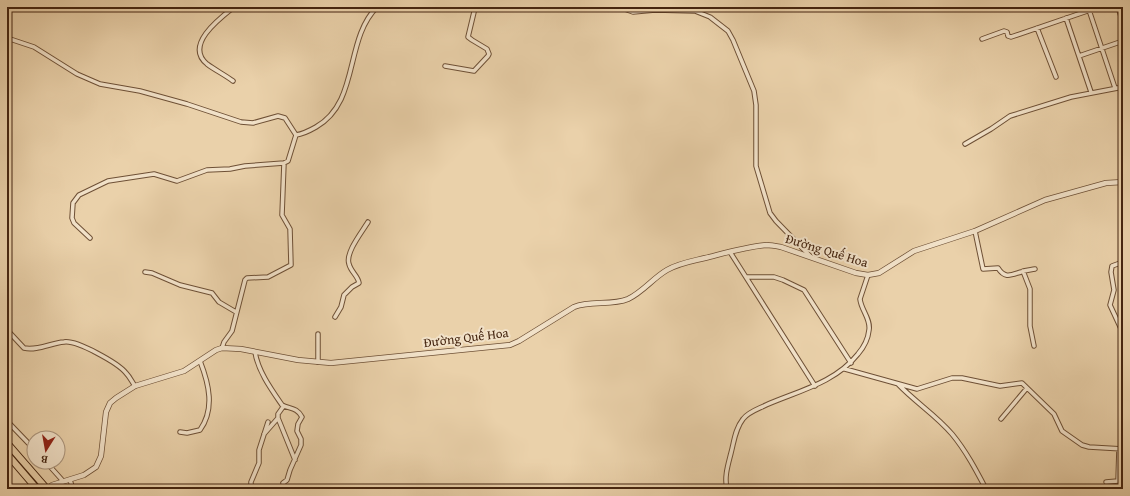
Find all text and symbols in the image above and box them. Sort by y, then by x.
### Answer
street label: Đường Quế Hoa [783,229,871,272]
street label: Đường Quế Hoa [423,323,510,352]
north arrow [26,430,66,470]
text: B [39,451,49,468]

